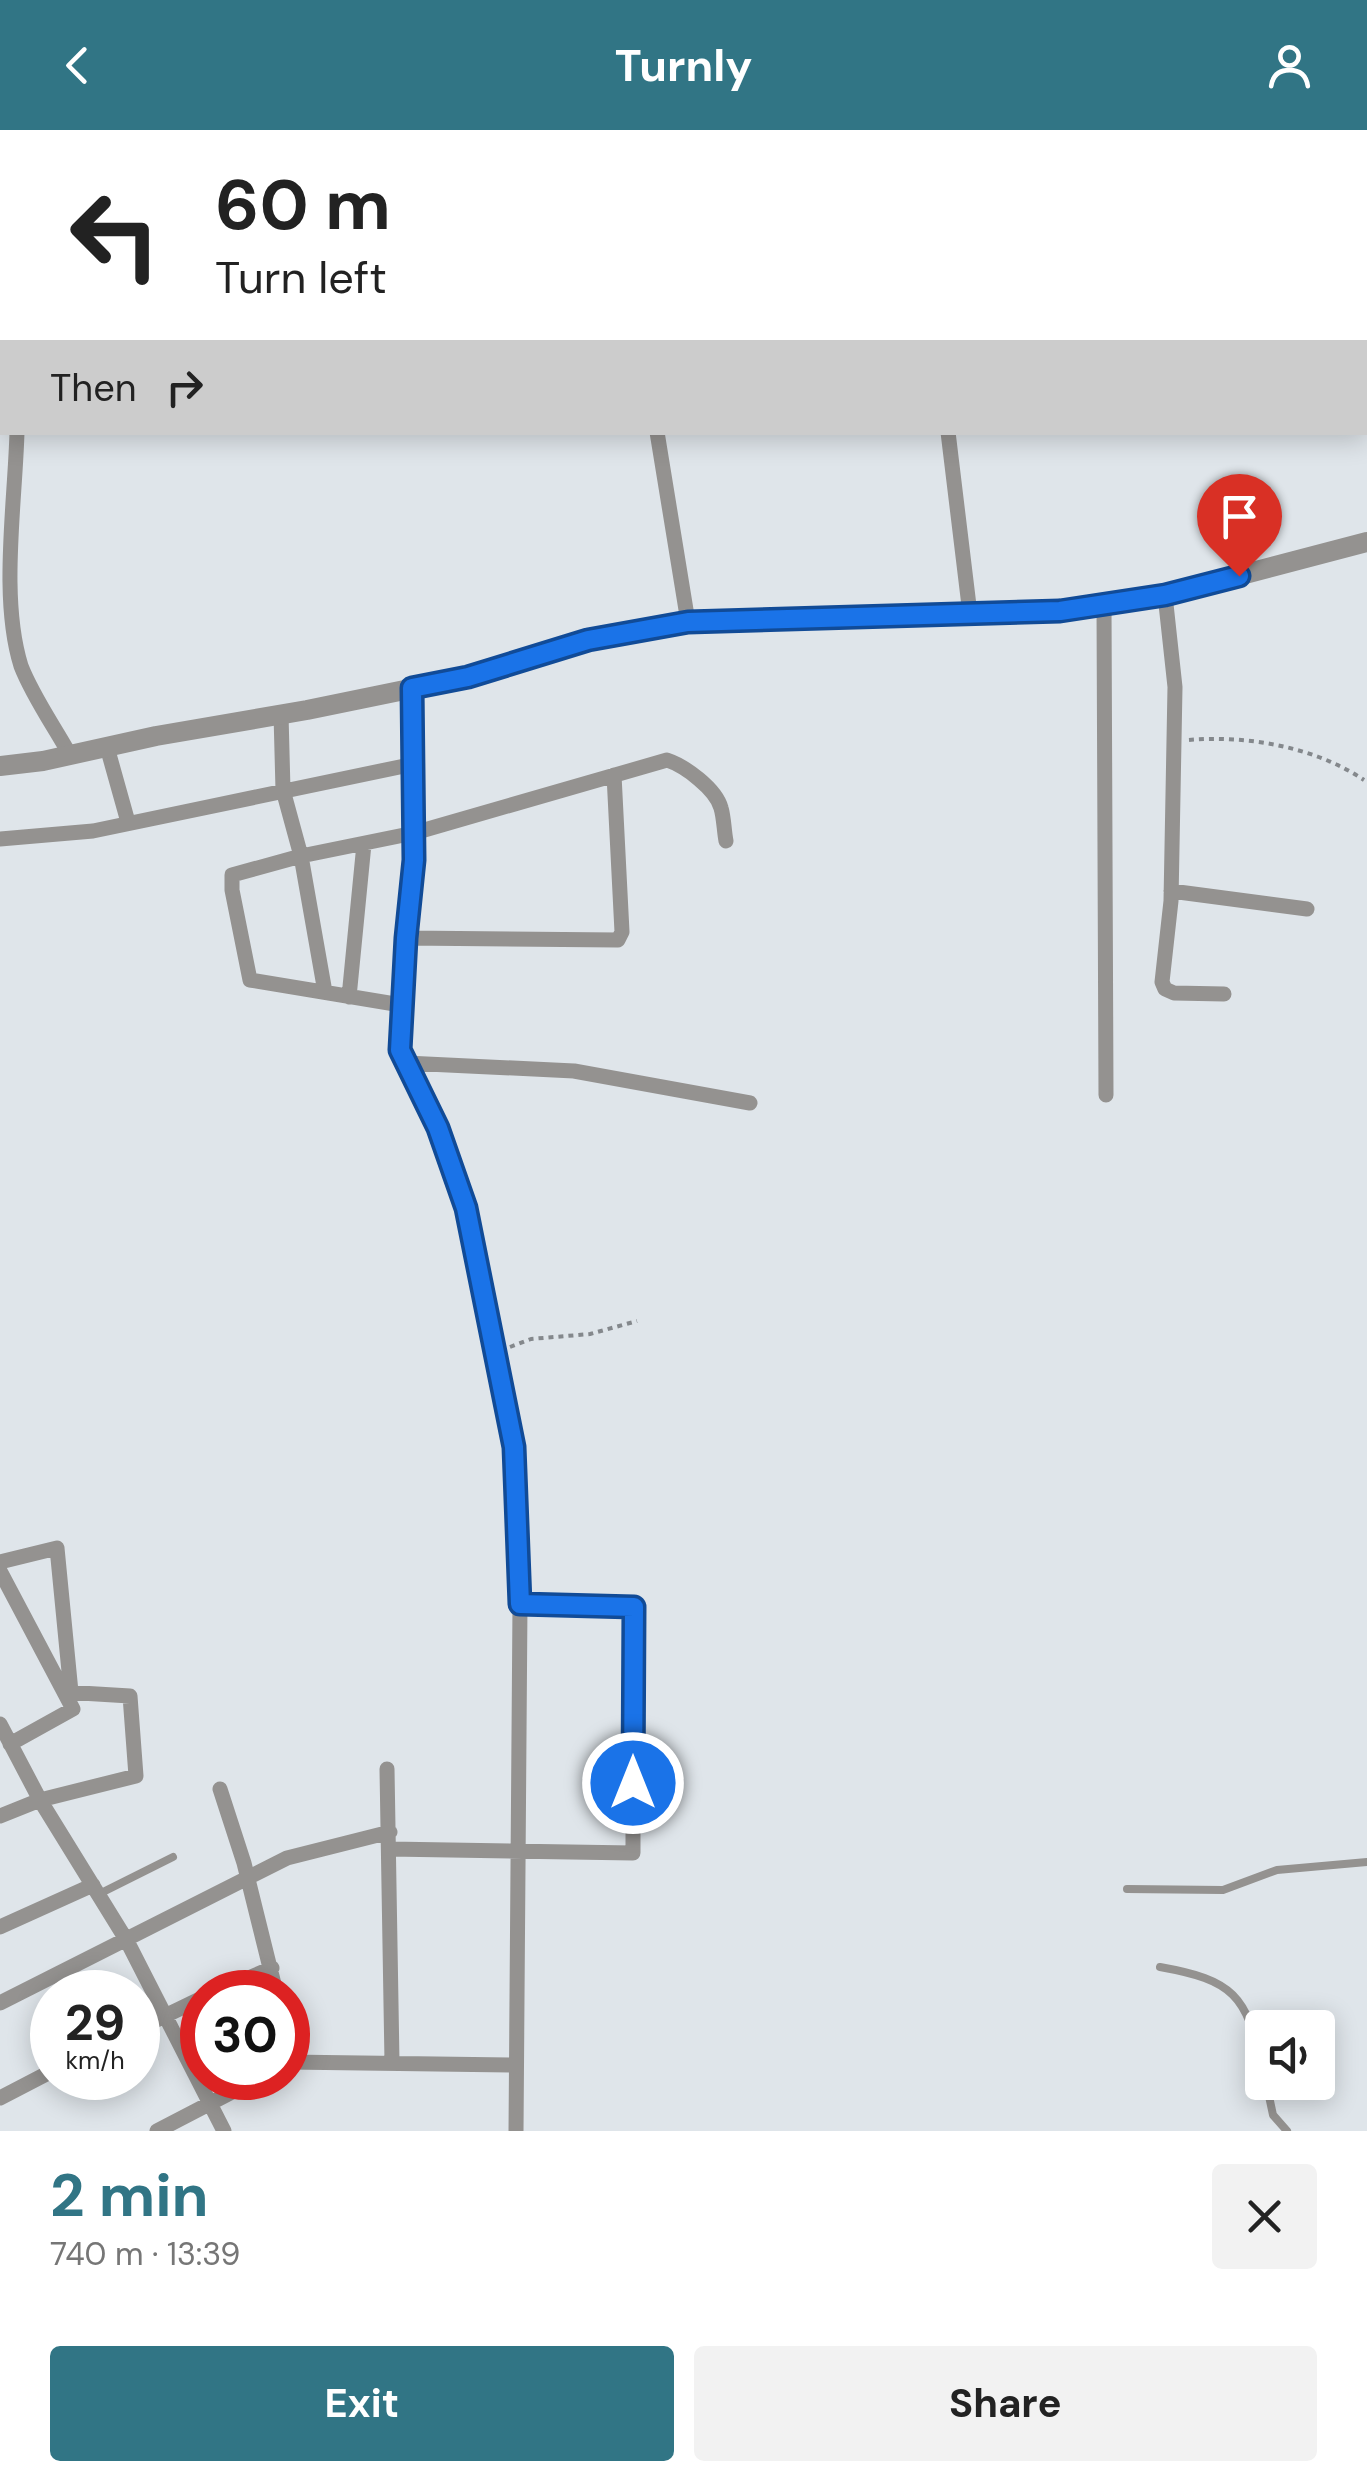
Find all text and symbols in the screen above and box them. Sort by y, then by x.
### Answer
text: Turnly [615,36,752,95]
icon: back [50,38,105,93]
icon: person [1262,38,1317,93]
text: 60 m [215,160,391,251]
icon: left [50,170,180,300]
text: Turn left [215,248,387,307]
icon: right [157,360,212,415]
text: Then [50,363,137,413]
pin [1197,474,1282,577]
icon: arrive [1212,489,1267,544]
position arrow [581,1731,685,1835]
speed limit sign: 30 [180,1970,310,2100]
text: 29 [65,1990,125,2056]
map controls [1245,2010,1335,2100]
button: sound [1245,2010,1335,2100]
text: km/h [65,2044,125,2077]
text: 2 min [50,2156,209,2235]
button: close [1212,2164,1317,2269]
text: 740 m · 13:39 [50,2233,240,2275]
button: Exit [50,2346,674,2461]
button: Share [694,2346,1317,2461]

